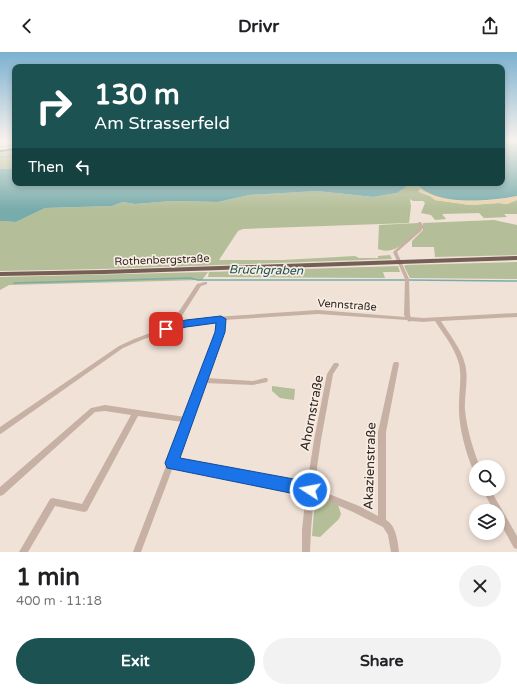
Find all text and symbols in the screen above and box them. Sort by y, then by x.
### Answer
icon: back [16,15,38,37]
text: Drivr [238,15,279,37]
icon: share [479,15,501,37]
text: 130 m [94,78,180,112]
icon: right [28,80,80,132]
text: Am Strasserfeld [94,112,230,134]
icon: left [72,156,94,178]
text: Then [28,158,64,176]
street label: Rothenbergstraße [114,252,210,268]
water label: Bruchgraben [229,262,304,278]
street label: Vennstraße [317,296,377,314]
pin [149,312,183,346]
icon: arrive [155,318,177,340]
street label: Ahornstraße [297,374,327,452]
street label: Akazienstraße [360,422,380,510]
map controls [469,460,505,540]
button: search [469,460,505,496]
position arrow [289,469,331,511]
button: layers [469,504,505,540]
text: 1 min [16,563,80,592]
button: close [459,565,501,607]
text: 400 m · 11:18 [16,593,102,609]
button: Exit [16,638,255,684]
button: Share [263,638,501,684]

